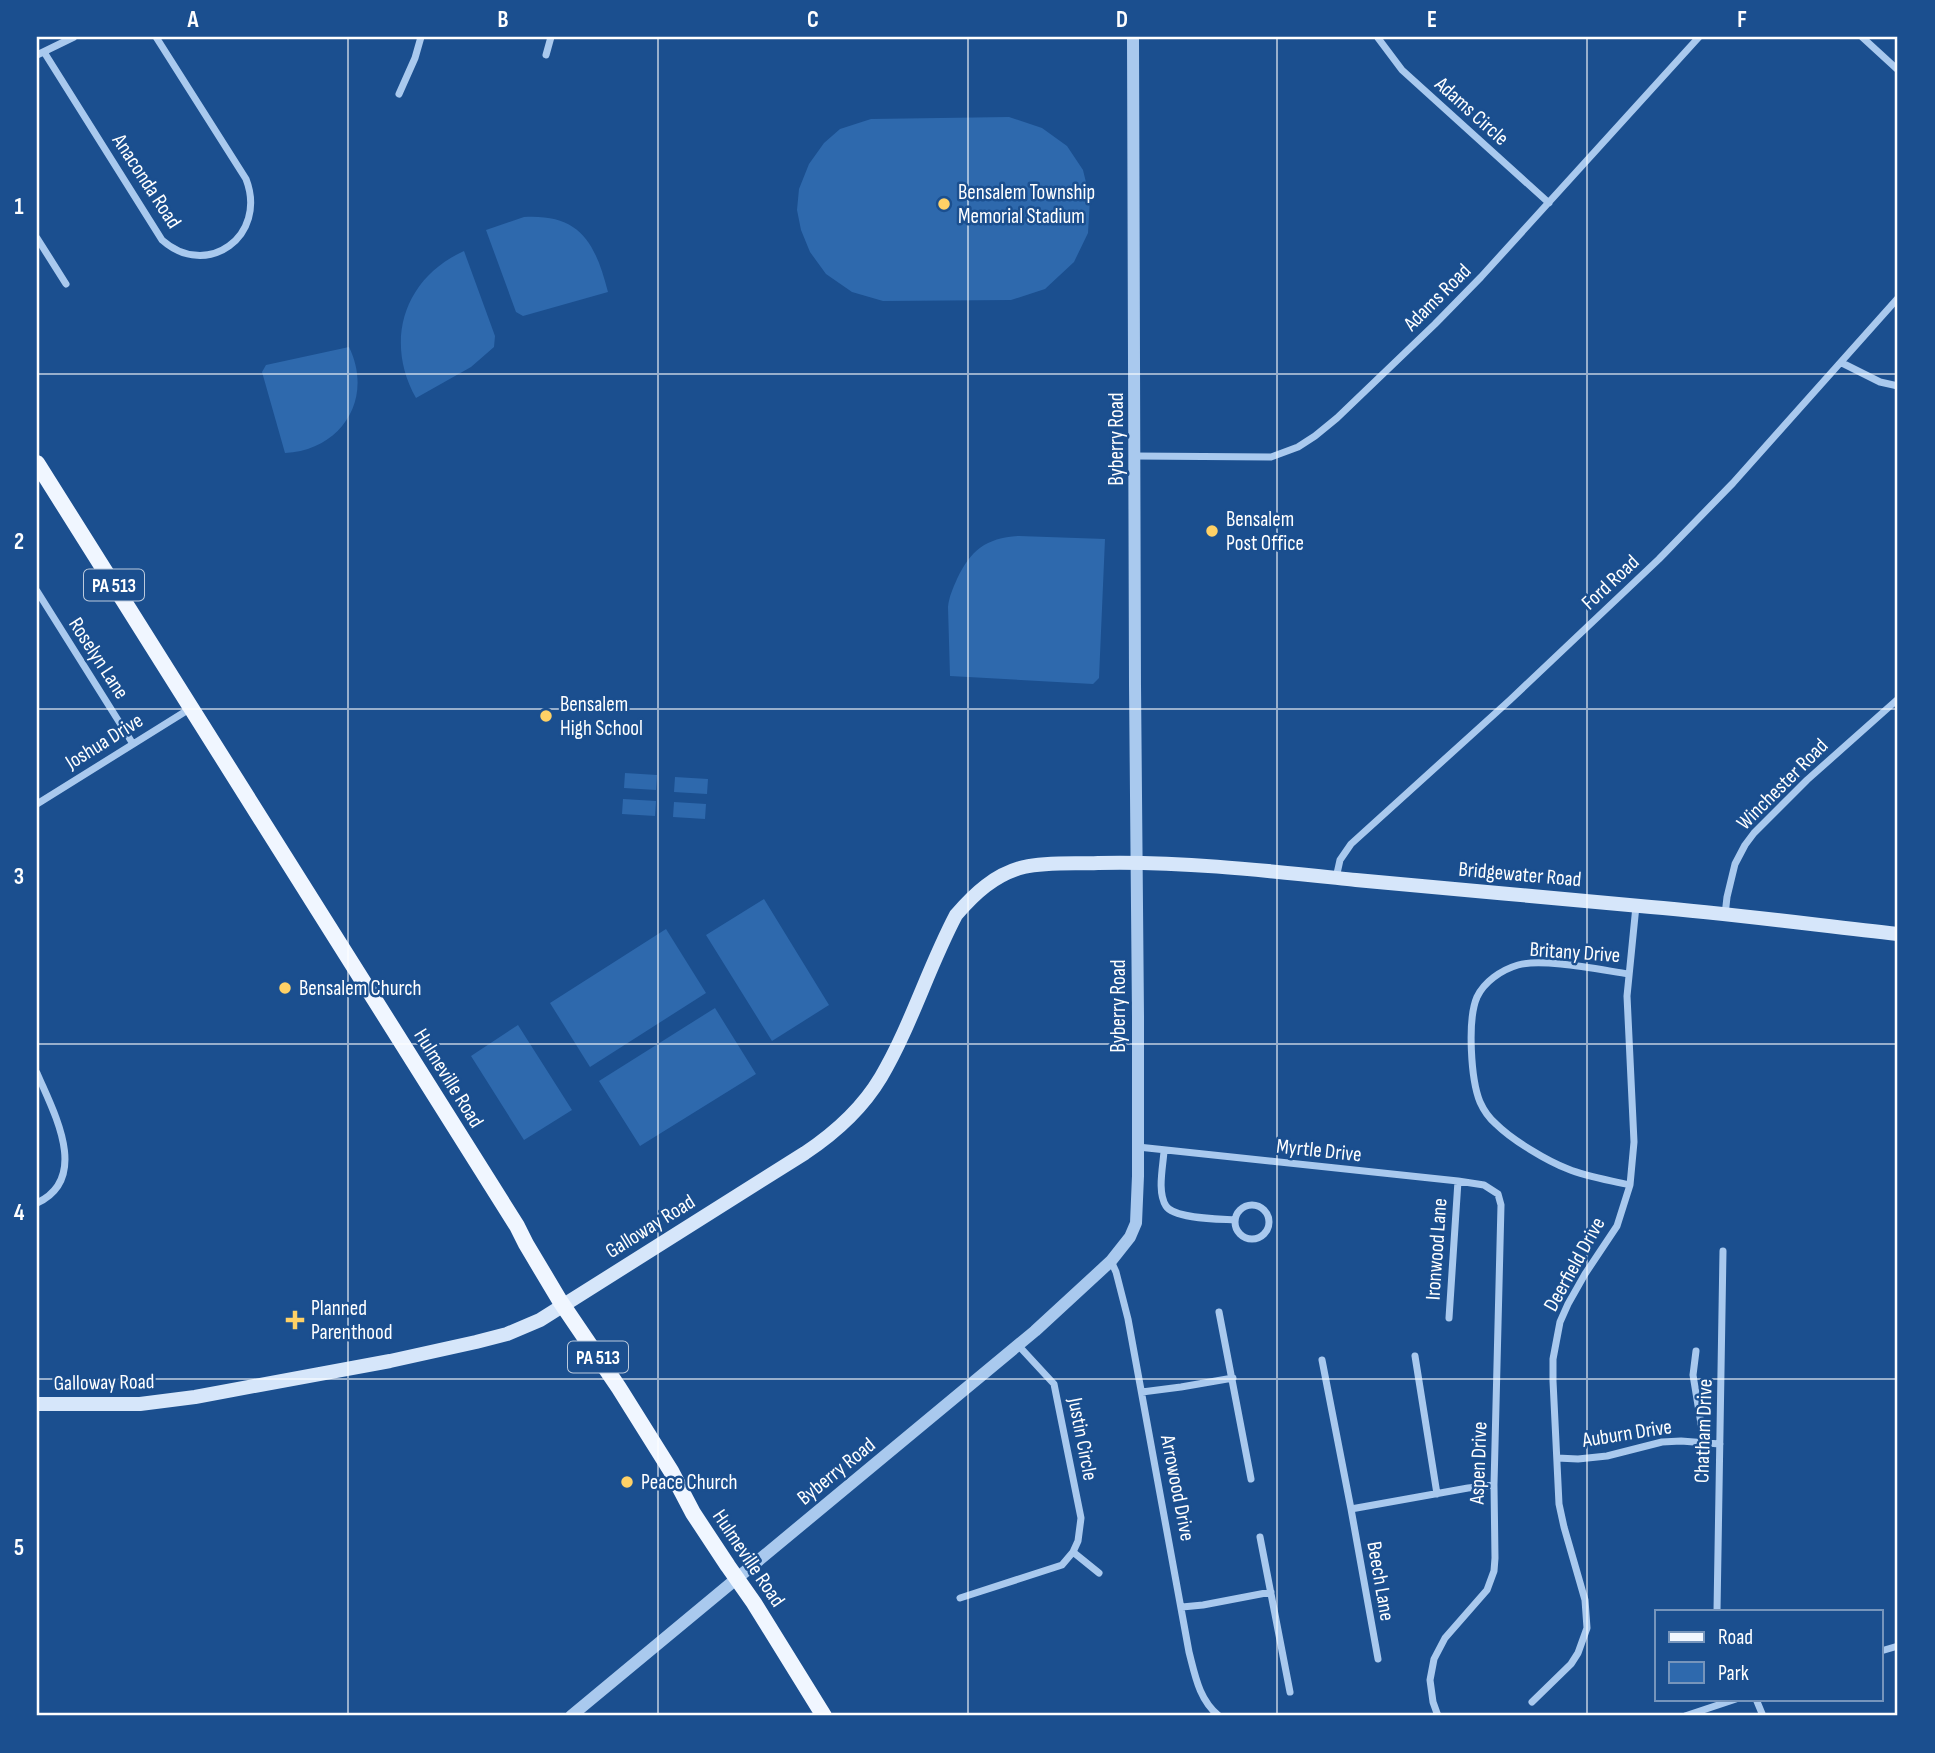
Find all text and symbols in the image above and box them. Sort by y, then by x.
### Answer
text: A [187,6,200,34]
text: B [498,6,509,34]
text: C [807,6,819,34]
text: D [1116,6,1128,34]
text: E [1427,6,1437,34]
text: F [1737,6,1747,34]
street label: Adams Circle [1429,71,1514,151]
street label: Anaconda Road [106,128,186,233]
place label: Bensalem Township Memorial Stadium [958,180,1095,229]
text: 1 [14,193,24,221]
marker: Bensalem Township Memorial Stadium [936,196,952,212]
street label: Adams Road [1398,259,1476,337]
street label: Byberry Road [1104,392,1129,486]
place label: Bensalem Post Office [1226,507,1304,556]
marker: Bensalem Post Office [1204,523,1220,539]
text: 2 [14,528,24,556]
street label: Ford Road [1577,550,1644,615]
road number: PA 513 [84,570,144,600]
street label: Roselyn Lane [63,613,134,704]
place label: Bensalem High School [560,692,643,741]
street label: Joshua Drive [60,708,148,775]
marker: Bensalem High School [538,708,554,724]
street label: Winchester Road [1731,733,1833,835]
street label: Bridgewater Road [1457,857,1582,892]
text: 3 [14,863,24,891]
street label: Britany Drive [1529,937,1621,968]
street label: Byberry Road [1106,959,1131,1053]
place label: Bensalem Church [299,976,422,1001]
marker: Bensalem Church [277,980,293,996]
street label: Hulmeville Road [408,1024,489,1132]
street label: Myrtle Drive [1275,1134,1363,1167]
street label: Galloway Road [601,1189,700,1264]
street label: Ironwood Lane [1420,1197,1453,1301]
text: 4 [14,1199,25,1227]
street label: Deerfield Drive [1538,1213,1611,1316]
place label: Planned Parenthood [311,1296,393,1345]
marker: Planned Parenthood [285,1310,305,1330]
road number: PA 513 [568,1342,628,1372]
street label: Galloway Road [53,1369,155,1396]
street label: Chatham Drive [1689,1378,1718,1484]
street label: Justin Circle [1062,1395,1103,1483]
street label: Auburn Drive [1580,1414,1674,1453]
street label: Aspen Drive [1465,1421,1492,1506]
street label: Byberry Road [792,1432,880,1510]
street label: Arrowood Drive [1155,1432,1200,1543]
place label: Peace Church [641,1470,738,1495]
marker: Peace Church [619,1474,635,1490]
street label: Hulmeville Road [707,1505,790,1612]
text: 5 [14,1534,24,1562]
street label: Beech Lane [1361,1539,1400,1623]
legend [1655,1610,1882,1700]
text: Road [1718,1625,1753,1650]
text: Park [1718,1661,1749,1686]

